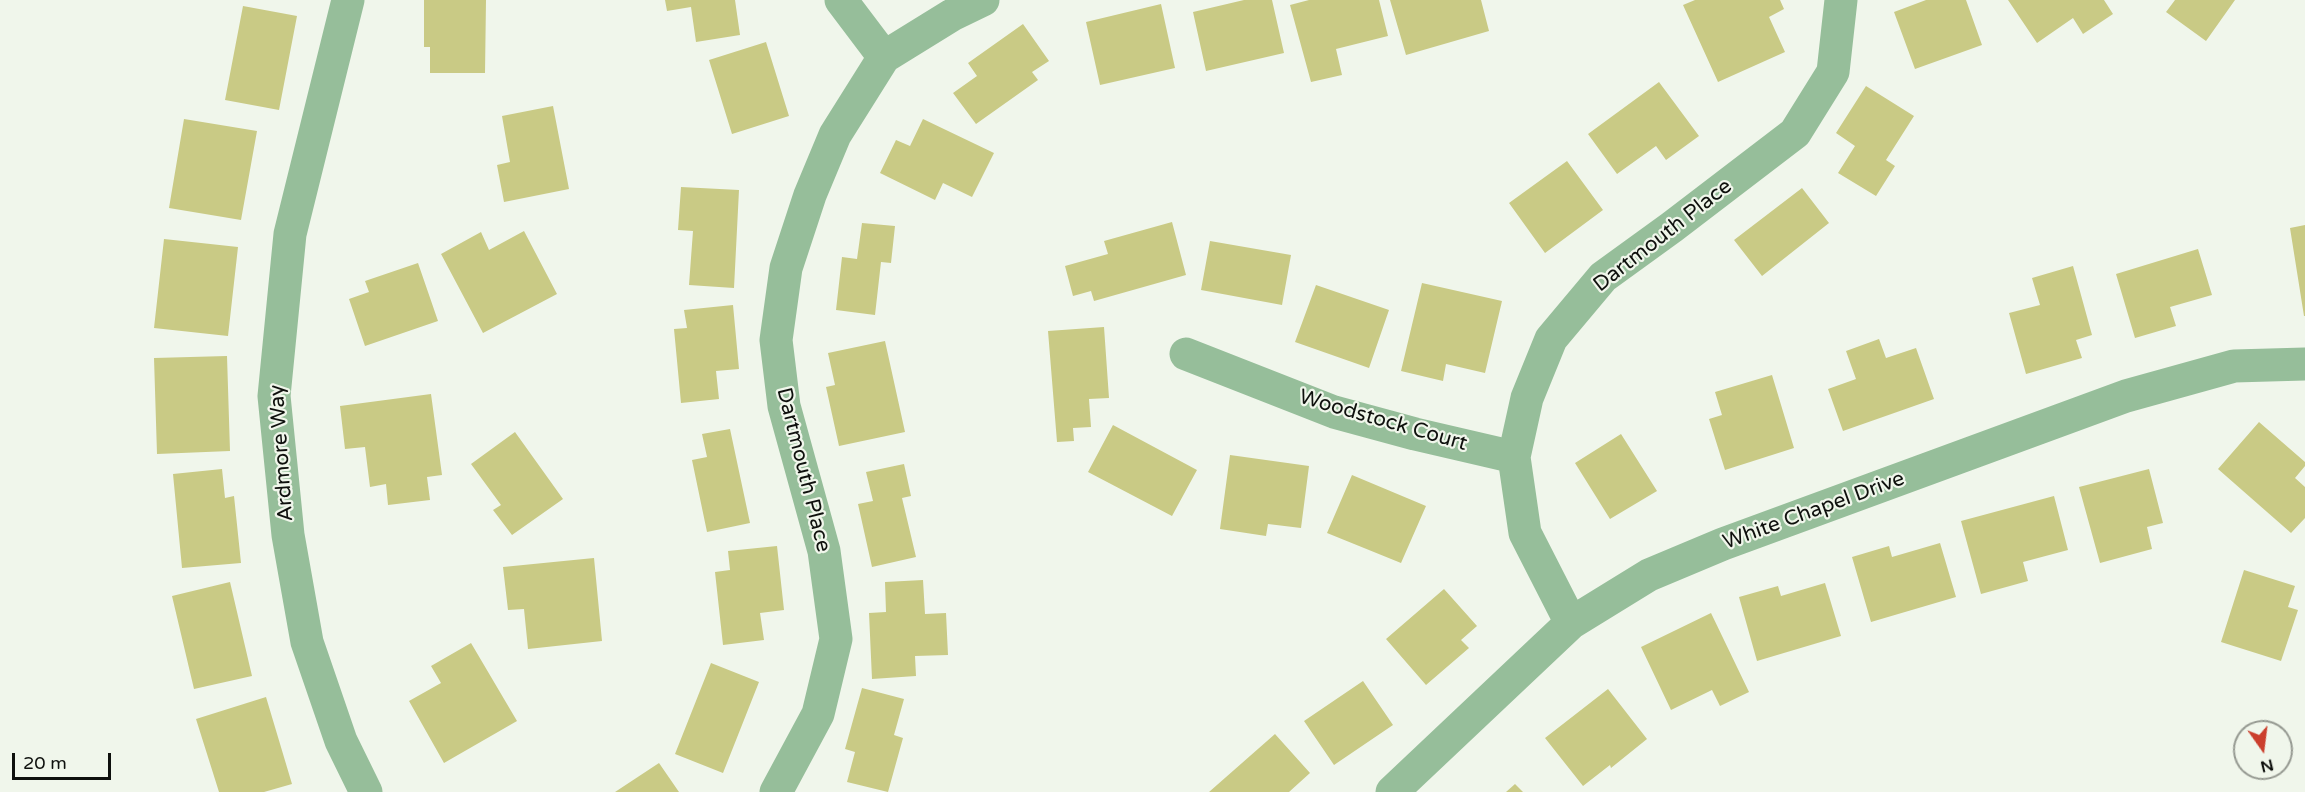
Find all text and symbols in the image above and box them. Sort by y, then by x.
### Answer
street label: Dartmouth Place [1589,174,1737,298]
street label: Ardmore Way [265,384,299,522]
street label: Dartmouth Place [770,385,836,555]
street label: Woodstock Court [1296,385,1470,457]
street label: White Chapel Drive [1720,466,1908,556]
north arrow [2233,720,2293,780]
scale bar [15,741,114,779]
text: 20 m [23,752,67,774]
text: N [2258,754,2276,777]

